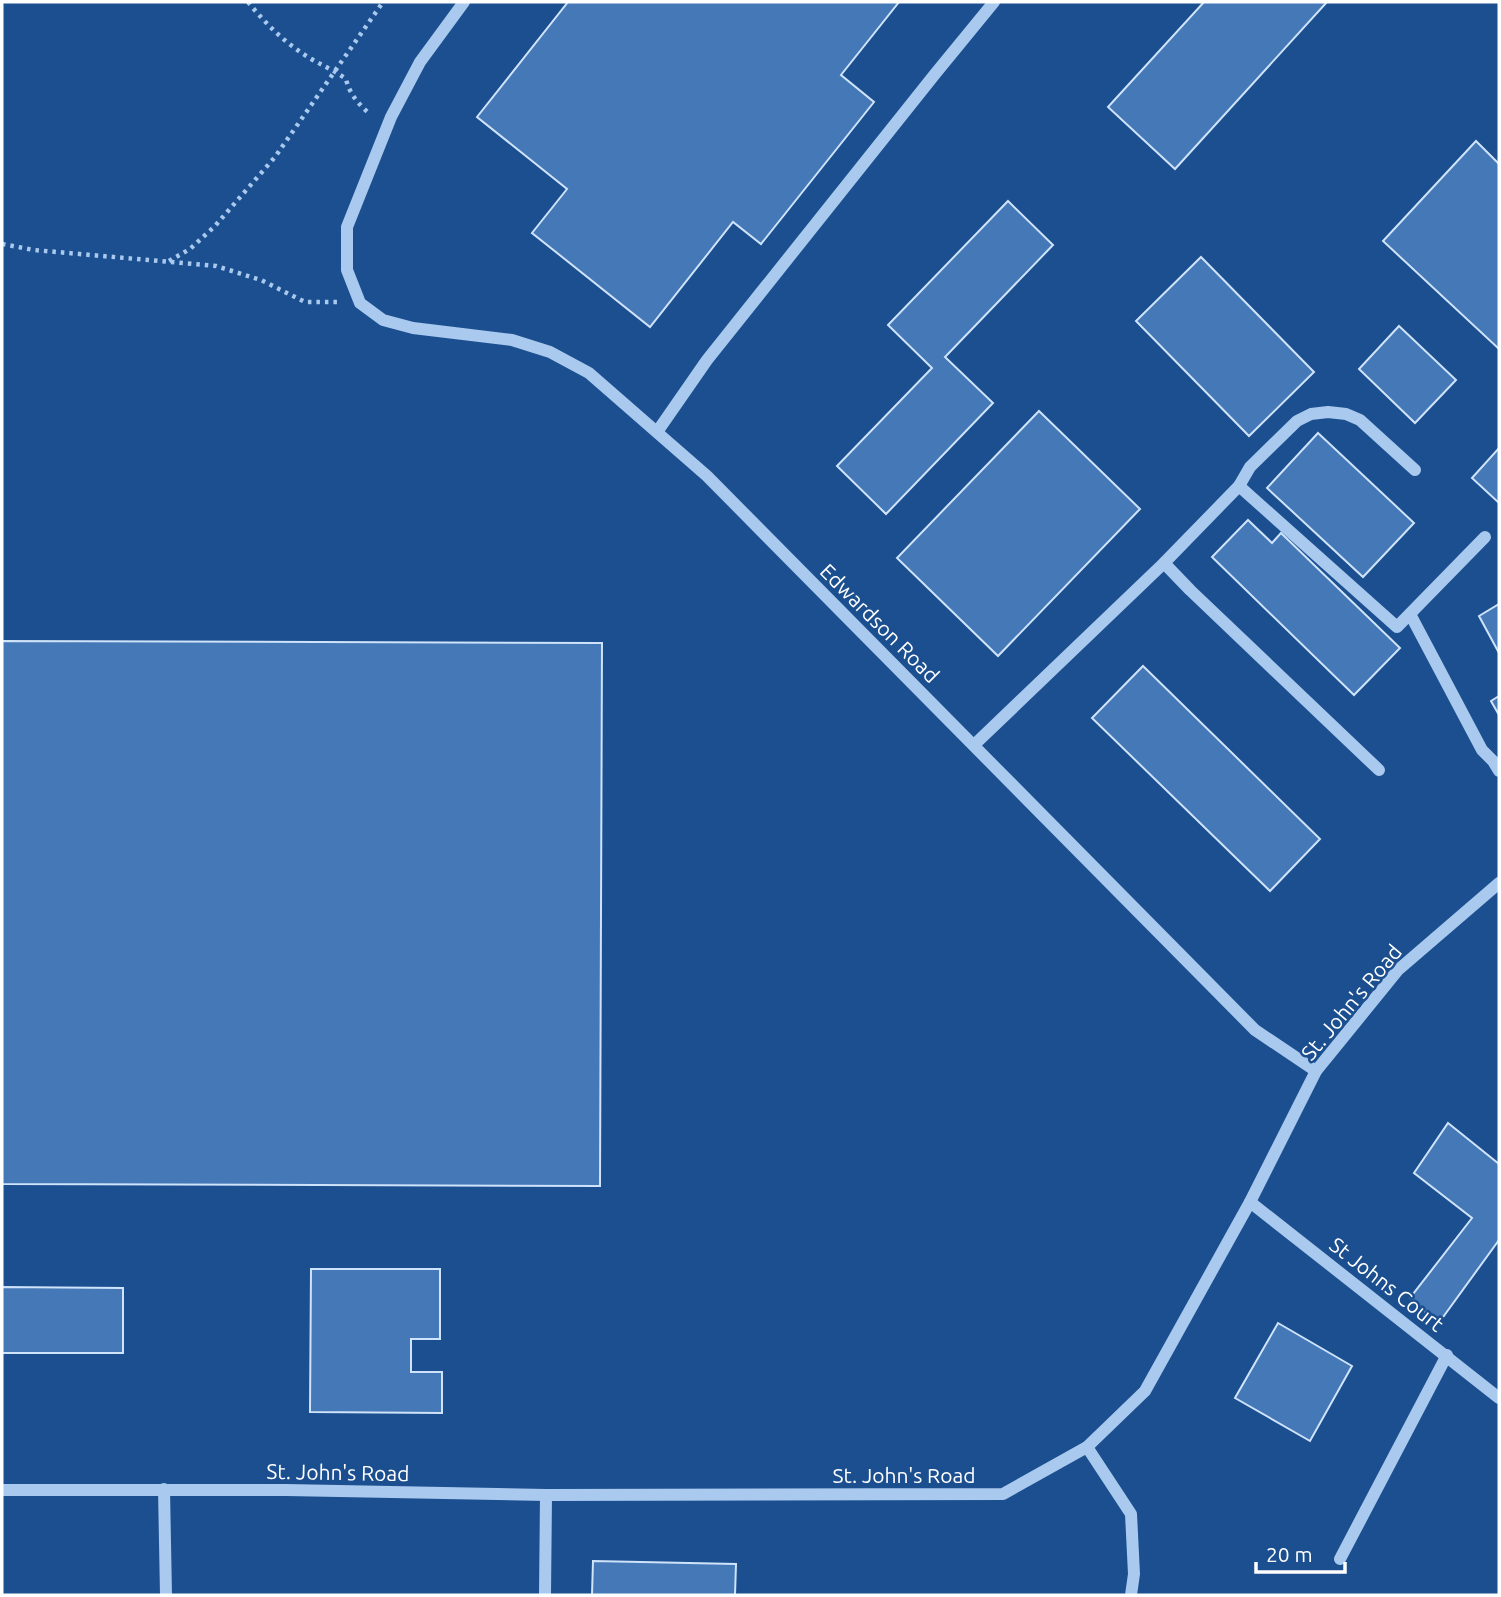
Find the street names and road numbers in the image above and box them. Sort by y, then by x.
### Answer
street label: Edwardson Road [816,559,944,687]
street label: St. John's Road [1296,939,1406,1065]
street label: St Johns Court [1325,1232,1449,1336]
street label: St. John's Road [266,1459,410,1485]
street label: St. John's Road [832,1463,976,1487]

